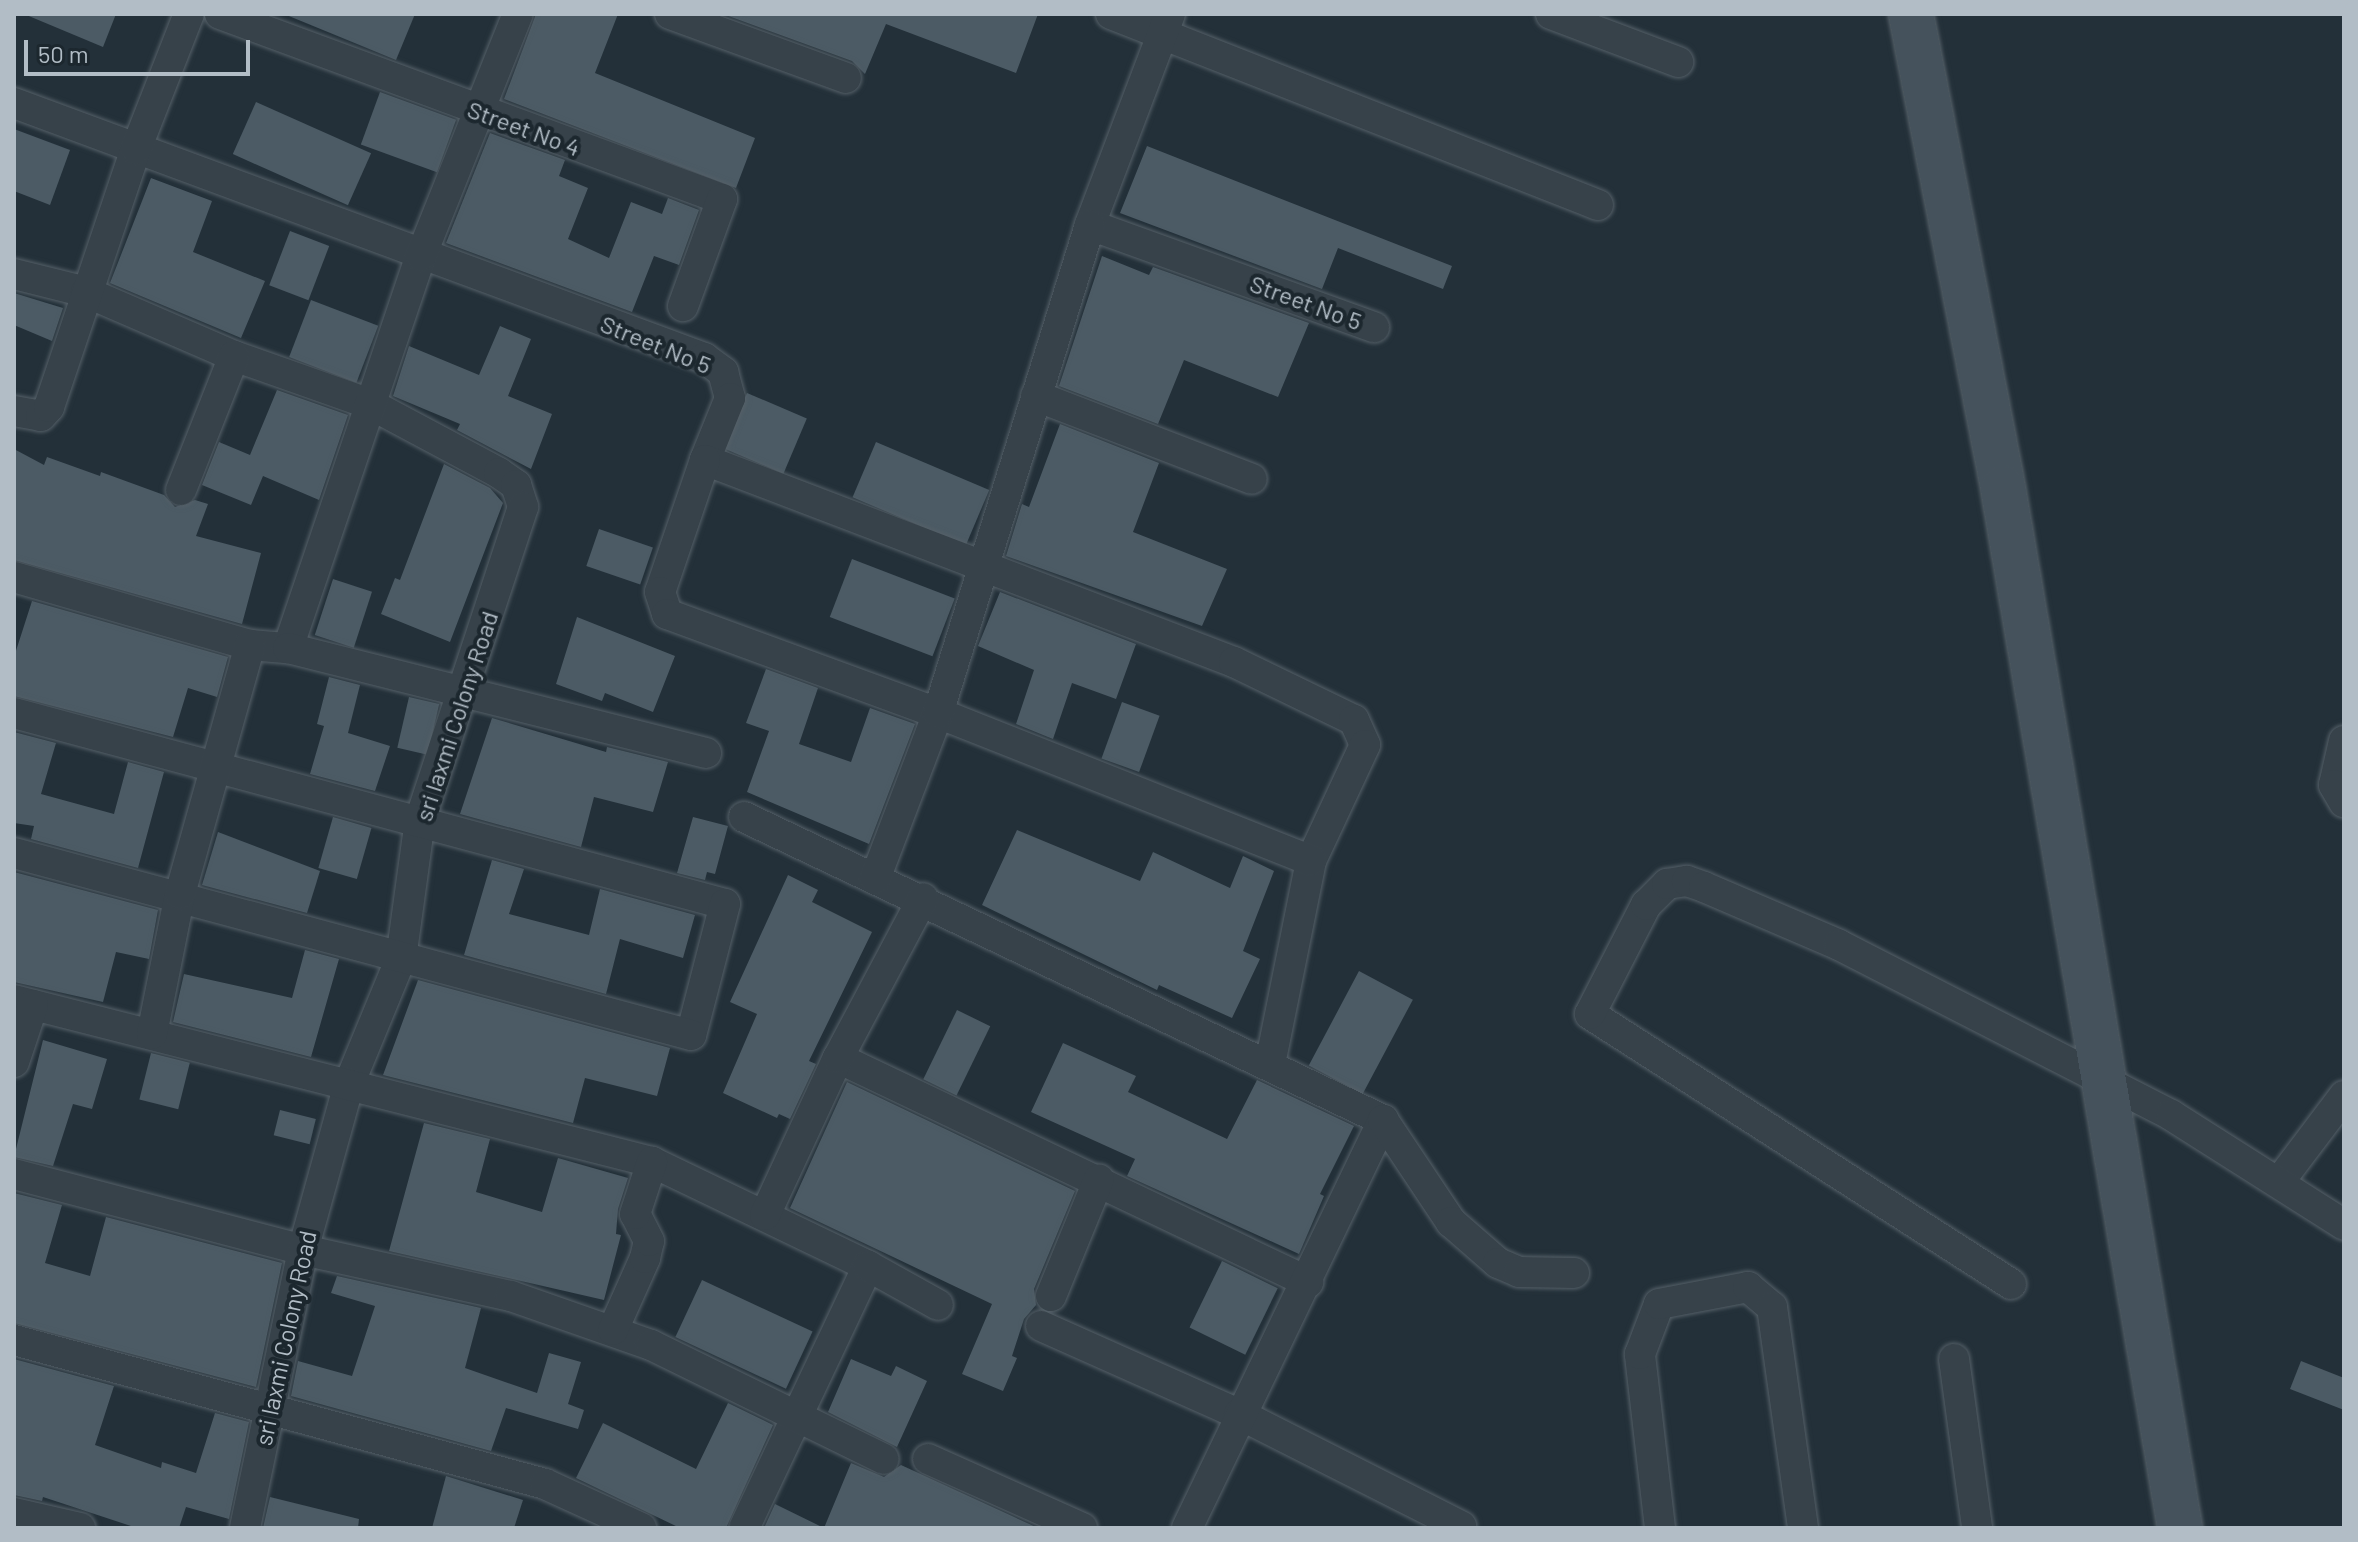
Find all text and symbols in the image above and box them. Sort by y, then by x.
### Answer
scale bar [28,24,254,74]
text: 50 m [38,39,89,68]
street label: Street No 4 [464,94,584,162]
street label: Street No 5 [1246,269,1366,335]
street label: Street No 5 [596,309,716,379]
street label: sri laxmi Colony Road [408,607,504,825]
street label: sri laxmi Colony Road [248,1228,322,1448]

